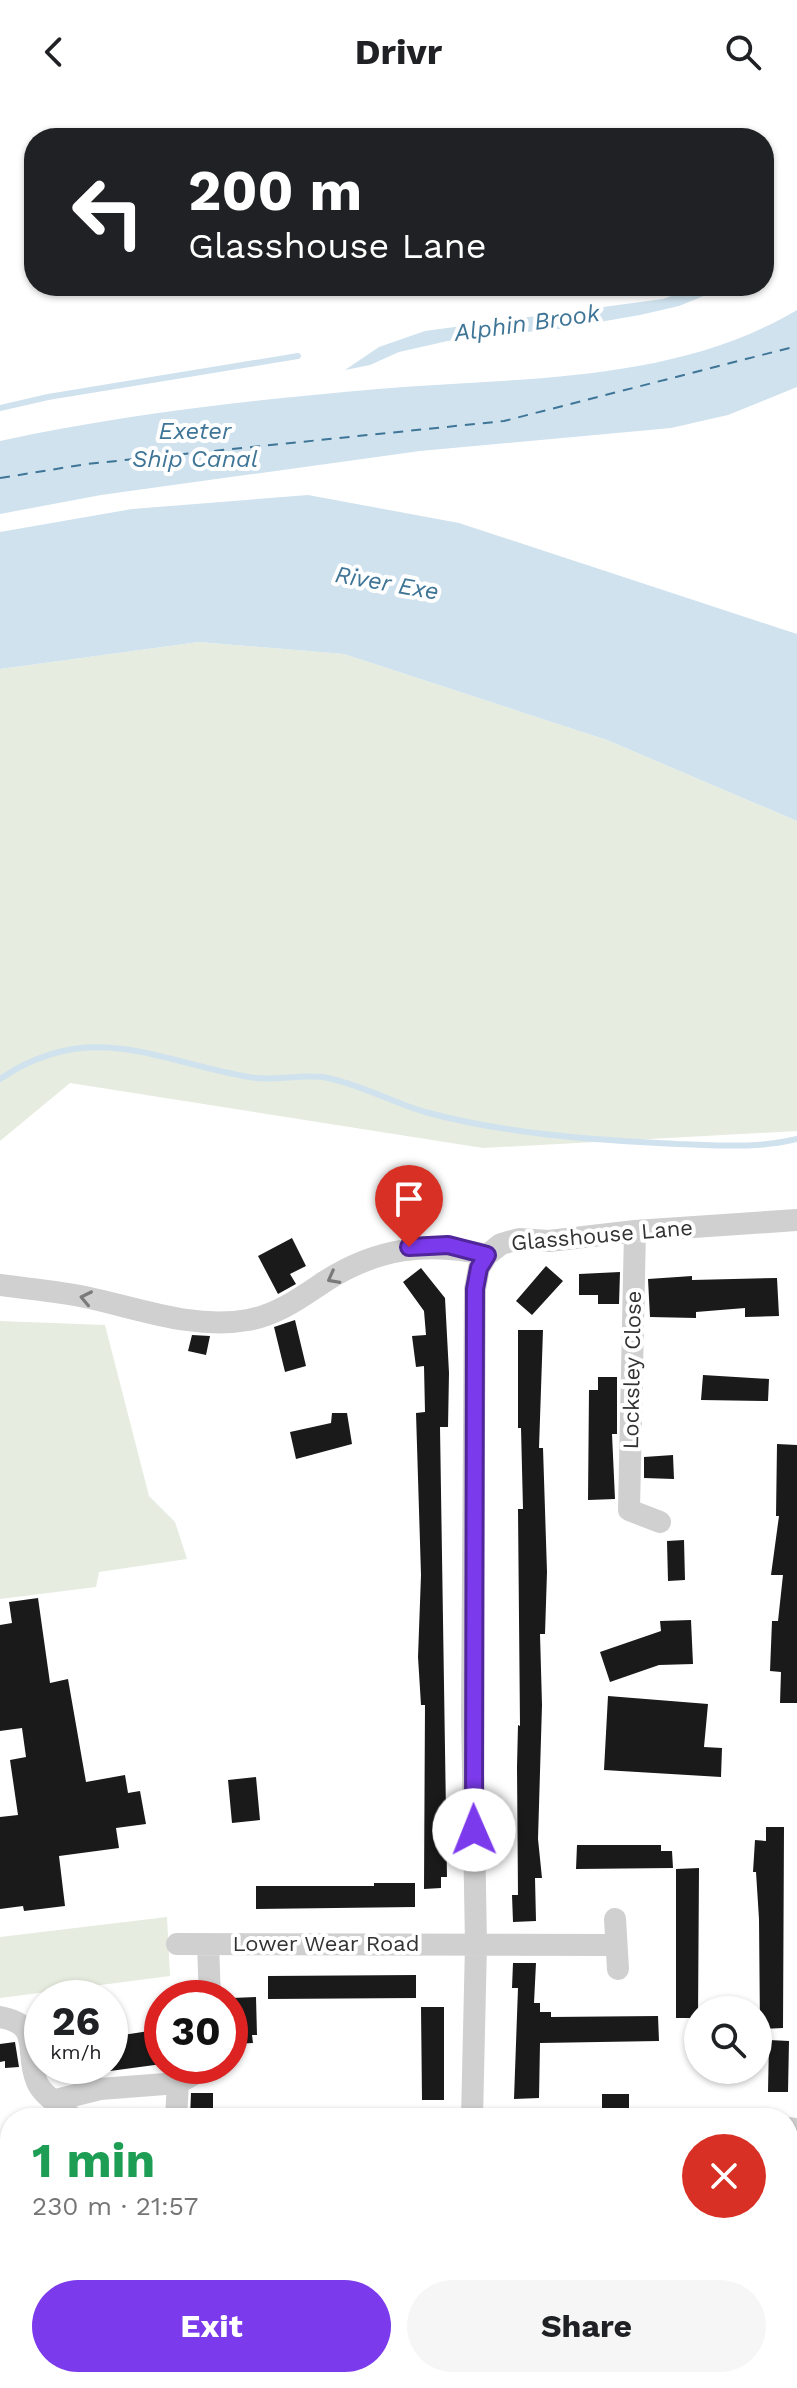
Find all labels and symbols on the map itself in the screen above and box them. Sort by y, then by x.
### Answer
water label: Alphin Brook [451,299,602,347]
water label: Exeter Ship Canal [132,417,258,473]
water label: River Exe [333,560,441,606]
pin [375,1165,443,1247]
street label: Glasshouse Lane [510,1215,694,1255]
one-way arrow [326,1269,341,1284]
one-way arrow [79,1290,93,1307]
street label: Locksley Close [618,1290,646,1450]
position arrow [432,1788,516,1872]
street label: Lower Wear Road [232,1931,420,1956]
speed limit sign: 30 [144,1980,248,2084]

